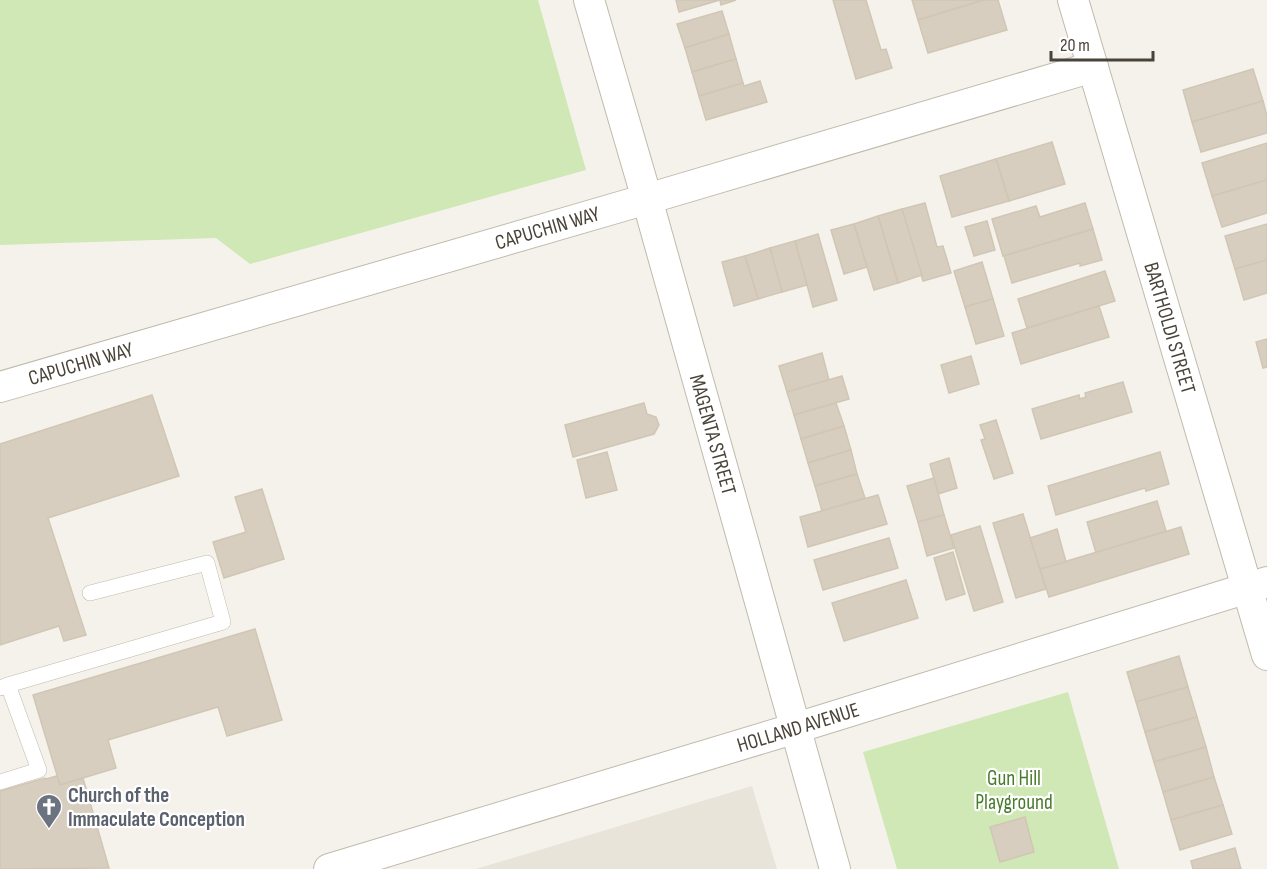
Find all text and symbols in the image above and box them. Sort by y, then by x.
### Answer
scale bar [1051,24,1153,62]
text: 20 m [1060,35,1090,56]
street label: CAPUCHIN WAY [492,201,603,255]
street label: BARTHOLDI STREET [1139,259,1202,397]
street label: CAPUCHIN WAY [25,336,136,391]
street label: MAGENTA STREET [684,371,742,498]
street label: HOLLAND AVENUE [734,697,862,758]
park label: Gun Hill Playground [975,766,1053,815]
place label: Church of the Immaculate Conception [68,783,245,832]
church icon: Church of the Immaculate Conception [34,792,64,830]

